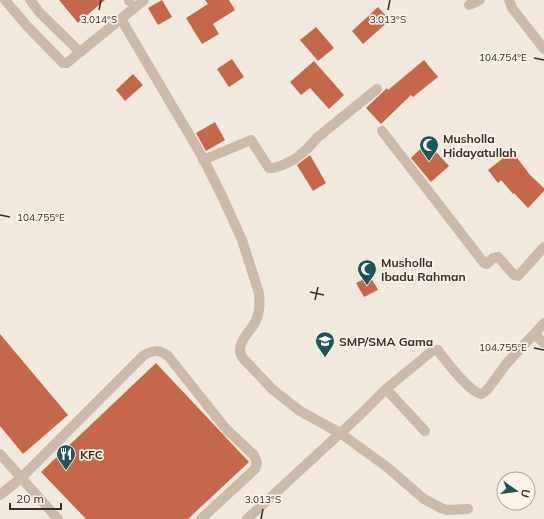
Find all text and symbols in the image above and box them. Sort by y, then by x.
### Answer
text: 3.014°S [81,13,117,26]
text: 3.013°S [370,13,406,26]
text: 104.754°E [479,51,527,64]
place label: Musholla Hidayatullah [443,131,517,160]
mosque icon: Musholla Hidayatullah [418,134,440,162]
text: 104.755°E [17,211,65,224]
place label: Musholla Ibadu Rahman [381,255,466,284]
mosque icon: Musholla Ibadu Rahman [356,258,378,286]
school or university icon: SMP/SMA Gama [314,330,336,358]
place label: SMP/SMA Gama [339,334,433,349]
text: 104.755°E [479,341,527,354]
restaurant icon: KFC [55,443,77,471]
place label: KFC [80,447,103,462]
north arrow [496,471,536,511]
scale bar [10,485,61,511]
text: U [518,488,533,499]
text: 20 m [16,491,44,506]
text: 3.013°S [245,493,281,506]

